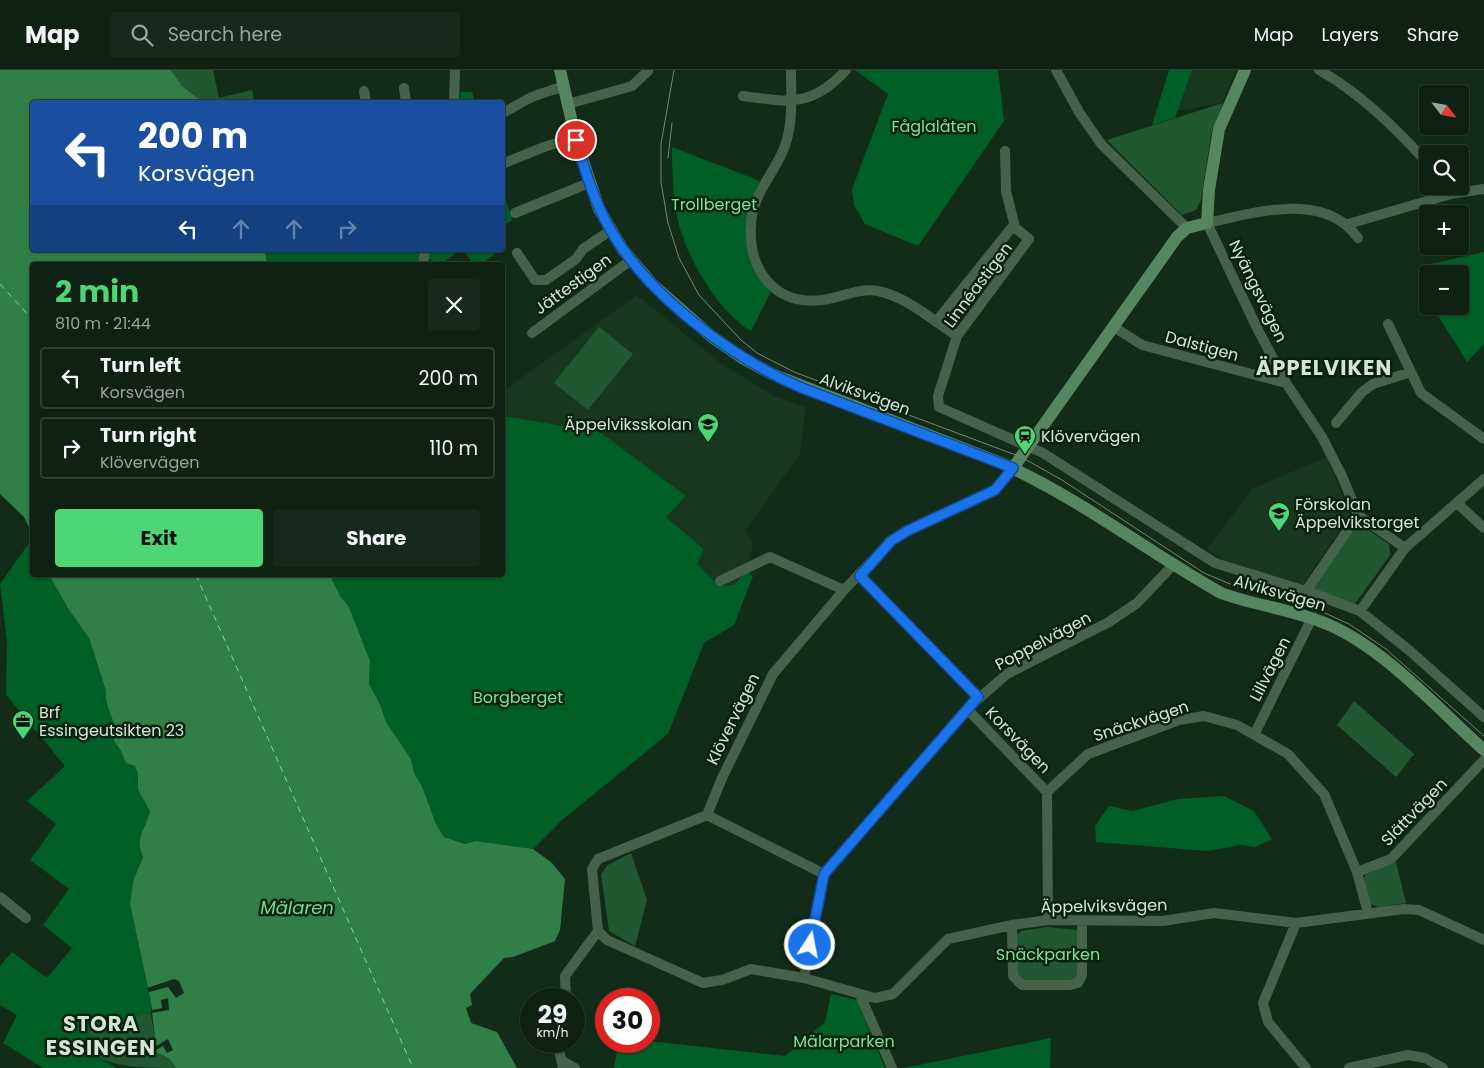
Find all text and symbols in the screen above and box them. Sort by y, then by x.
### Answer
search box [110,12,460,57]
text: Map [25,18,80,51]
icon: search [128,21,156,49]
text: Search here [168,21,282,48]
text: Map [1254,22,1294,47]
text: Layers [1322,22,1379,47]
text: Share [1407,22,1459,47]
north arrow [1419,85,1469,135]
map controls [1419,85,1469,315]
text: 200 m [138,111,248,160]
park label: Fåglalåten [891,115,977,138]
pin [555,119,597,161]
icon: left [55,120,120,185]
icon: arrive [562,126,590,154]
button: search [1419,145,1469,195]
text: Korsvägen [138,158,255,189]
park label: Trollberget [671,193,757,216]
button: + [1419,205,1469,255]
icon: left [174,215,202,243]
icon: ahead [227,215,255,243]
icon: ahead [280,215,308,243]
icon: right [333,215,361,243]
street label: Nyängsvägen [1223,236,1293,346]
street label: Linnéastigen [938,238,1018,332]
street label: Jättestigen [530,248,616,320]
button: − [1419,265,1469,315]
text: 2 min [55,270,139,313]
button: close [428,279,480,331]
text: 810 m · 21:44 [55,312,151,335]
street label: Dalstigen [1163,325,1241,367]
text: Turn left [100,352,181,379]
district label: ÄPPELVIKEN [1256,353,1392,382]
icon: left [57,364,85,392]
text: 200 m [419,365,478,392]
street label: Alviksvägen [816,367,914,421]
text: Korsvägen [100,381,185,404]
school or university icon: Äppelviksskolan [696,412,720,443]
place label: Äppelviksskolan [564,413,692,436]
text: Turn right [100,422,196,449]
station icon: Klövervägen [1013,424,1037,455]
place label: Klövervägen [1041,425,1140,448]
icon: right [57,434,85,462]
text: 110 m [429,435,478,462]
text: Klövervägen [100,451,199,474]
place label: Förskolan Äppelvikstorget [1295,493,1420,534]
school or university icon: Förskolan Äppelvikstorget [1267,501,1291,532]
button: Exit [55,509,263,567]
button: Share [273,509,480,567]
street label: Alviksvägen [1231,569,1329,617]
street label: Poppelvägen [991,606,1095,676]
street label: Lillvägen [1244,633,1296,705]
street label: Klövervägen [701,669,765,769]
park label: Borgberget [473,686,563,709]
street label: Snäckvägen [1090,695,1192,747]
place label: Brf Essingeutsikten 23 [39,701,184,742]
street label: Korsvägen [980,701,1056,779]
office icon: Brf Essingeutsikten 23 [11,709,35,740]
street label: Slättvägen [1376,773,1452,851]
street label: Äppelviksvägen [1041,893,1167,919]
water label: Mälaren [260,895,334,920]
position arrow [783,918,835,970]
park label: Snäckparken [996,943,1100,966]
speed limit sign: 30 [595,988,660,1053]
text: 29 [538,997,567,1032]
district label: STORA ESSINGEN [46,1009,156,1062]
text: km/h [537,1024,568,1041]
park label: Mälarparken [793,1030,895,1053]

